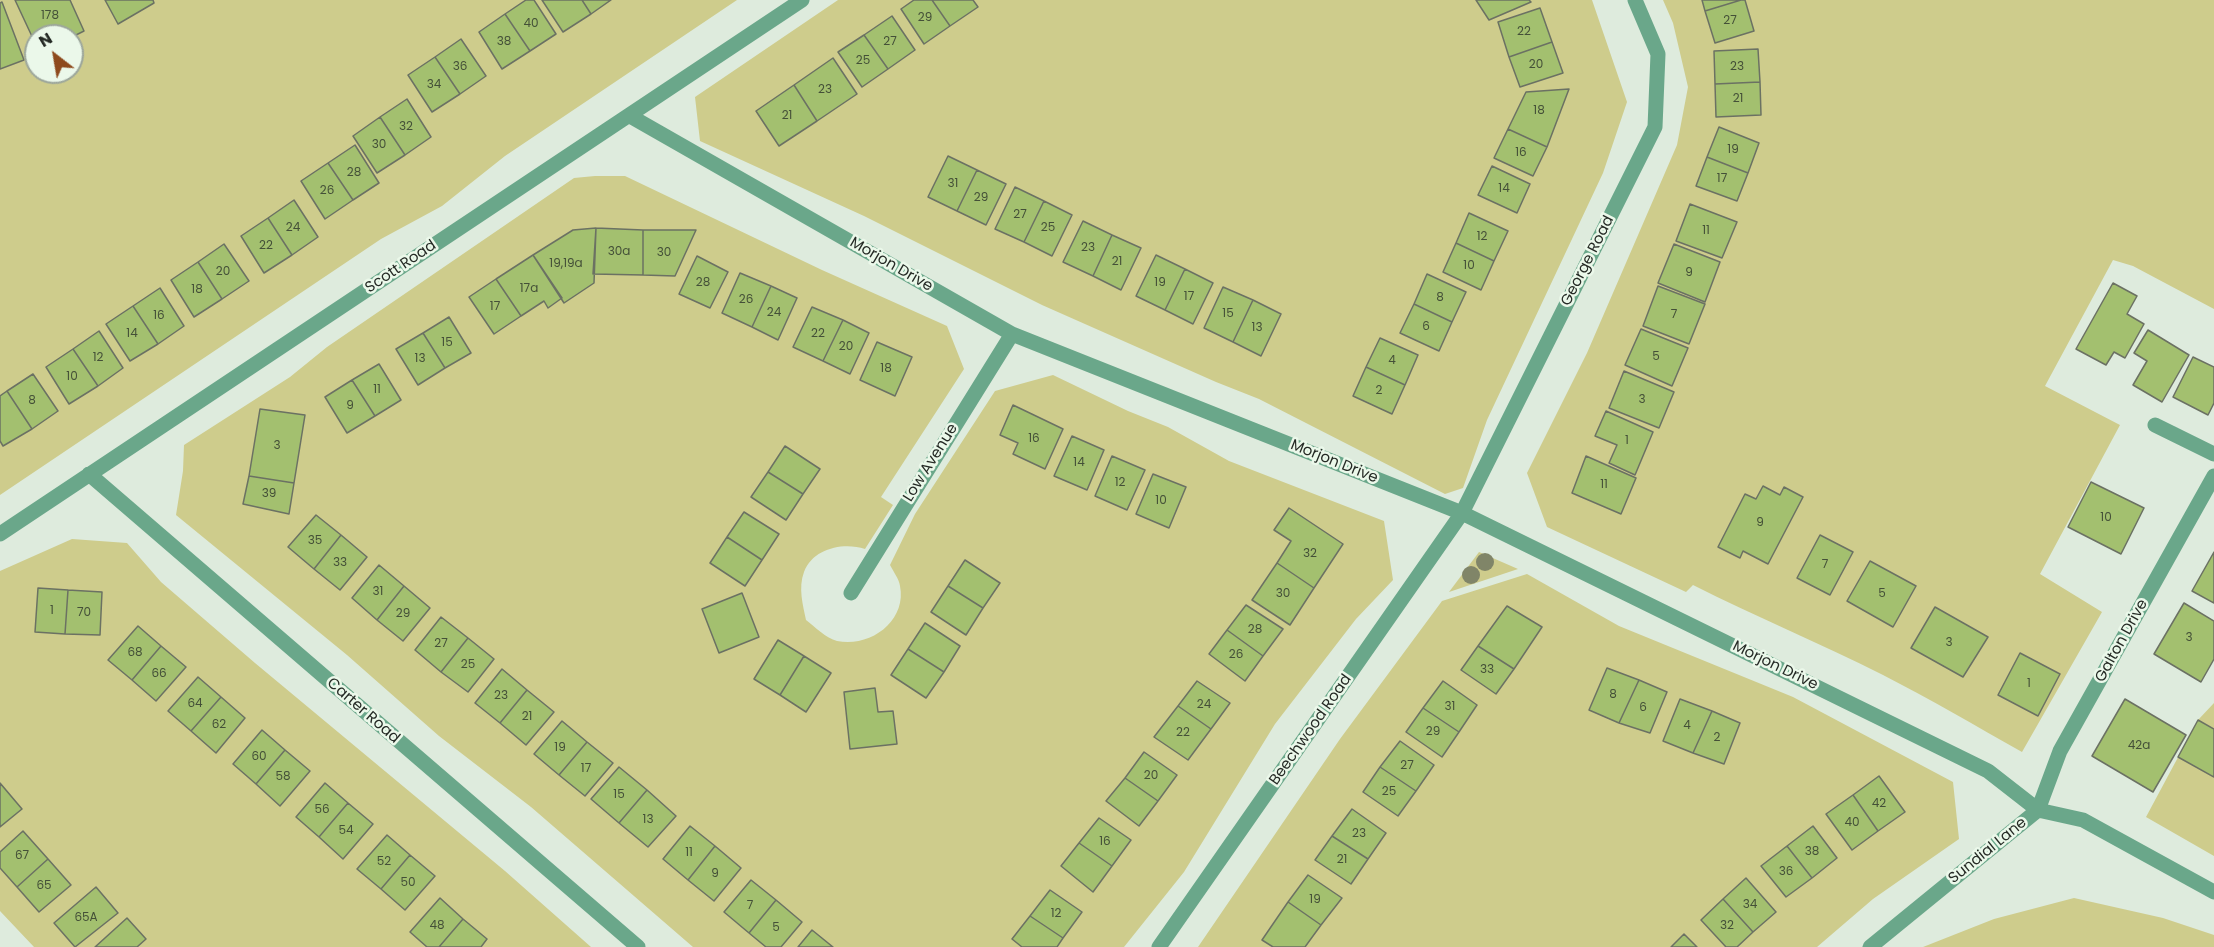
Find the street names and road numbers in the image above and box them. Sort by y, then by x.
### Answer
street label: George Road [1558,213,1618,309]
street label: Morjon Drive [846,234,936,296]
street label: Scott Road [362,237,440,297]
street label: Low Avenue [900,421,962,505]
street label: Morjon Drive [1288,436,1380,488]
street label: Galton Drive [2092,597,2152,685]
street label: Morjon Drive [1729,638,1821,694]
street label: Beechwood Road [1266,671,1356,789]
street label: Carter Road [323,674,403,748]
street label: Sundial Lane [1945,814,2031,888]

